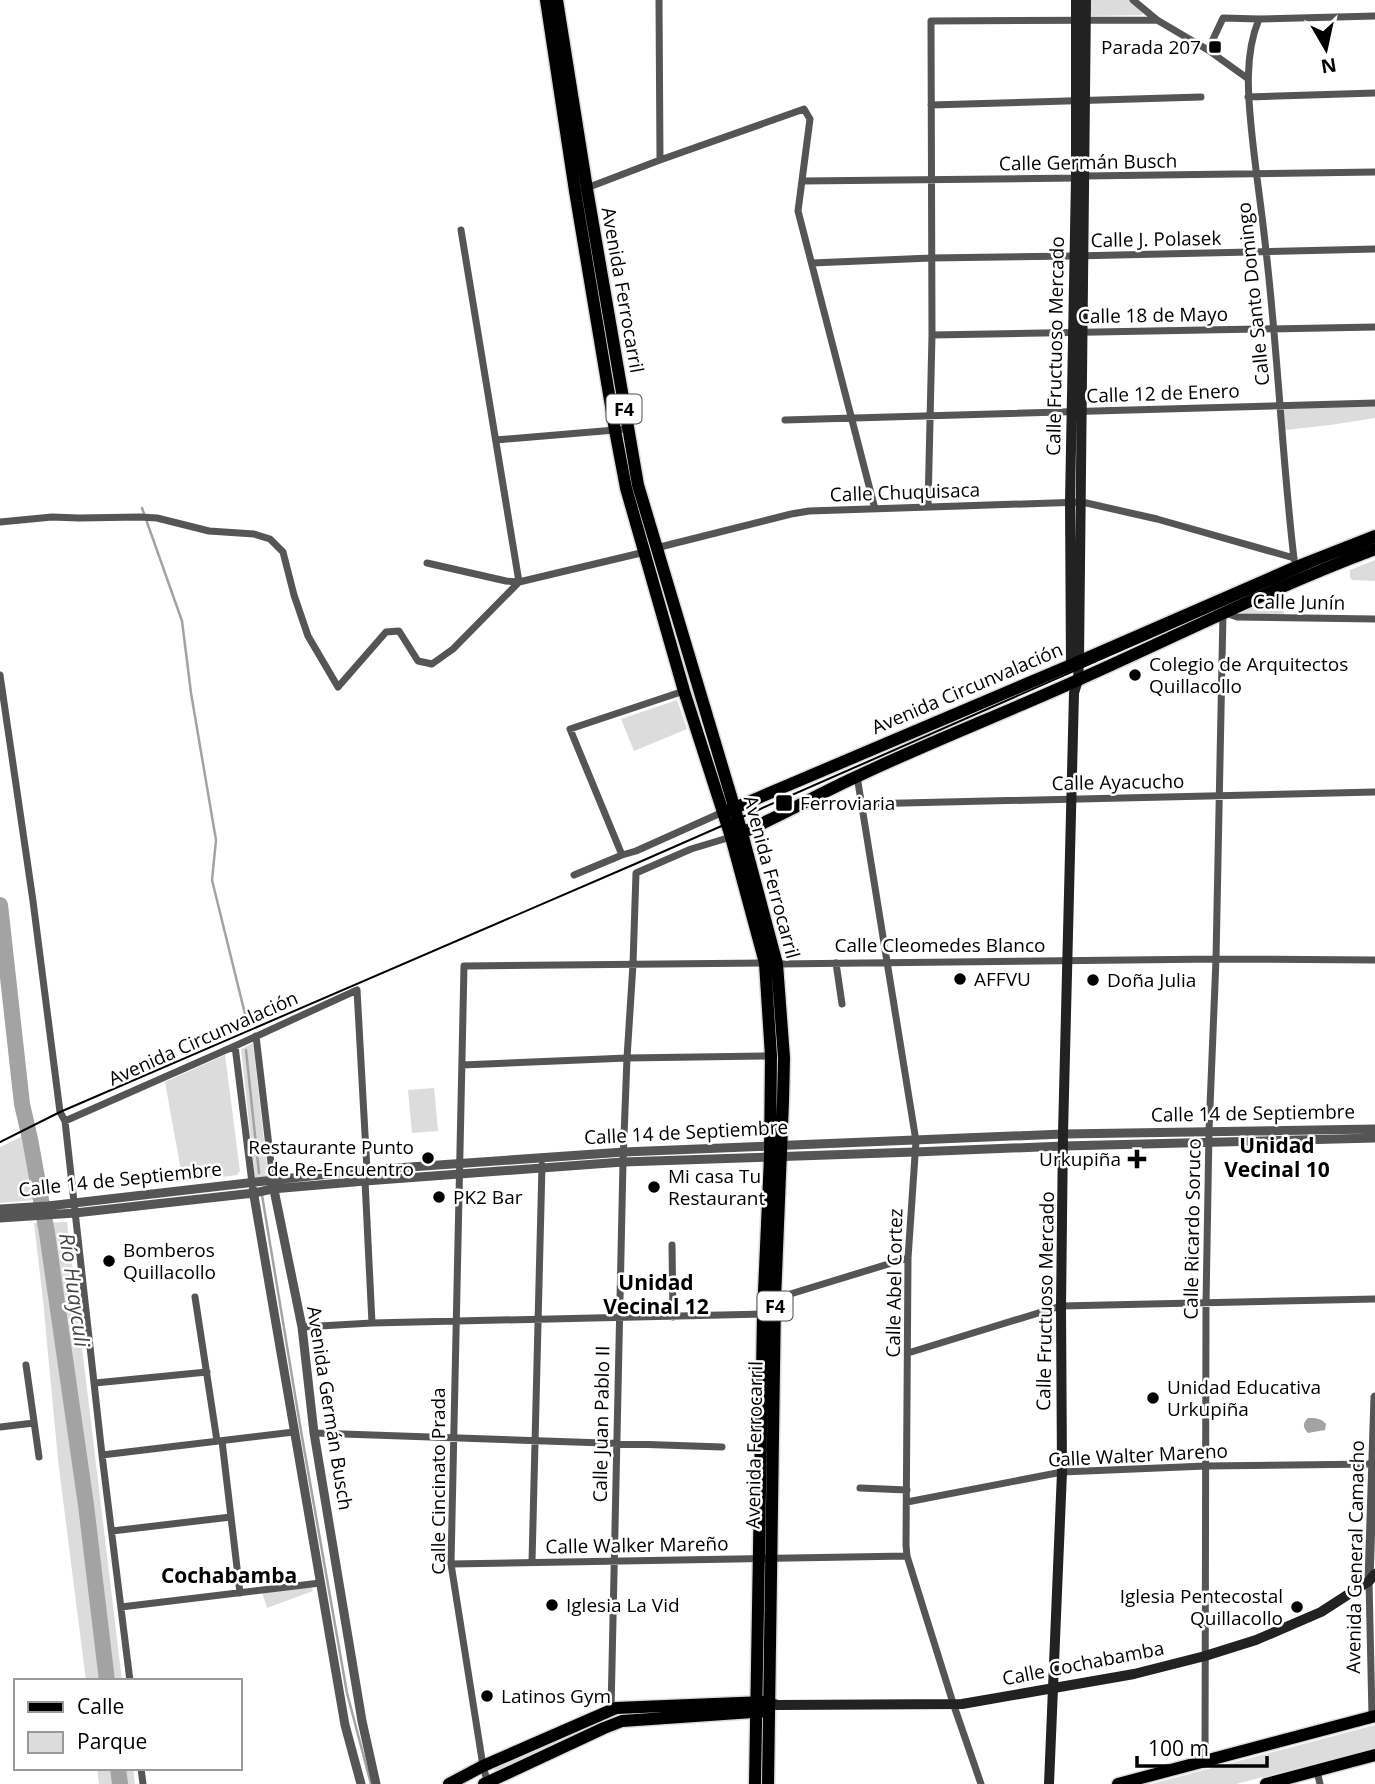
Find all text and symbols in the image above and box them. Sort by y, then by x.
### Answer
north arrow [1291,14,1361,84]
place label: Parada 207 [1101,34,1201,60]
marker: Parada 207 [1207,39,1223,55]
text: N [1319,52,1338,80]
street label: Calle Germán Busch [999,147,1177,177]
street label: Calle Santo Domingo [1230,201,1276,387]
street label: Avenida Ferrocarril [596,205,650,375]
street label: Calle J. Polasek [1090,225,1222,253]
street label: Calle Fructuoso Mercado [1040,236,1070,456]
street label: Calle 18 de Mayo [1078,301,1228,329]
street label: Calle 12 de Enero [1086,377,1240,409]
road number: F4 [606,394,642,424]
street label: Calle Chuquisaca [829,476,981,508]
street label: Calle Junín [1252,588,1346,616]
street label: Avenida Circunvalación [868,636,1066,740]
place label: Colegio de Arquitectos Quillacollo [1149,651,1348,699]
marker: Colegio de Arquitectos Quillacollo [1127,667,1143,683]
street label: Calle Ayacucho [1051,768,1185,796]
place label: Ferroviaria [800,790,895,816]
street label: Avenida Ferrocarril [738,793,806,961]
marker: Ferroviaria [774,793,794,813]
street label: Calle Cleomedes Blanco [835,932,1045,958]
place label: AFFVU [974,966,1031,992]
place label: Doña Julia [1107,967,1196,993]
marker: AFFVU [952,971,968,987]
marker: Doña Julia [1085,972,1101,988]
street label: Avenida Circunvalación [104,984,302,1092]
street label: Calle 14 de Septiembre [1151,1098,1355,1128]
street label: Calle 14 de Septiembre [583,1114,789,1150]
district label: Unidad Vecinal 10 [1224,1131,1330,1183]
place label: Restaurante Punto de Re-Encuentro [248,1134,414,1182]
street label: Calle Ricardo Soruco [1177,1138,1207,1320]
place label: Urkupiña [1039,1146,1121,1172]
marker: Urkupiña [1127,1149,1147,1169]
marker: Restaurante Punto de Re-Encuentro [420,1150,436,1166]
street label: Calle 14 de Septiembre [17,1155,223,1203]
place label: Mi casa Tu Restaurant [668,1163,765,1211]
marker: Mi casa Tu Restaurant [646,1179,662,1195]
place label: PK2 Bar [453,1184,523,1210]
marker: PK2 Bar [431,1189,447,1205]
street label: Calle Fructuoso Mercado [1030,1191,1060,1411]
street label: Calle Abel Cortez [880,1208,908,1358]
water label: Río Huayculi [53,1231,97,1349]
place label: Bomberos Quillacollo [123,1237,216,1285]
marker: Bomberos Quillacollo [101,1253,117,1269]
district label: Unidad Vecinal 12 [603,1268,709,1320]
road number: F4 [758,1292,792,1321]
street label: Avenida Germán Busch [301,1304,359,1512]
street label: Calle Juan Pablo II [587,1345,615,1503]
street label: Avenida Ferrocarril [740,1361,768,1529]
place label: Unidad Educativa Urkupiña [1167,1374,1321,1422]
street label: Calle Cincinato Prada [425,1387,451,1575]
marker: Unidad Educativa Urkupiña [1145,1390,1161,1406]
street label: Calle Walter Mareno [1047,1437,1229,1473]
street label: Avenida General Camacho [1340,1440,1370,1674]
street label: Calle Walker Mareño [545,1530,729,1560]
district label: Cochabamba [161,1561,297,1589]
place label: Iglesia Pentecostal Quillacollo [1120,1583,1283,1631]
place label: Iglesia La Vid [566,1592,680,1618]
marker: Iglesia La Vid [544,1597,560,1613]
marker: Iglesia Pentecostal Quillacollo [1289,1599,1305,1615]
street label: Calle Cochabamba [1000,1635,1166,1691]
legend [14,1679,242,1770]
place label: Latinos Gym [501,1683,611,1709]
marker: Latinos Gym [479,1688,495,1704]
text: Calle [77,1692,124,1720]
scale bar [1137,1724,1266,1768]
text: Parque [77,1727,147,1755]
text: 100 m [1148,1734,1209,1762]

